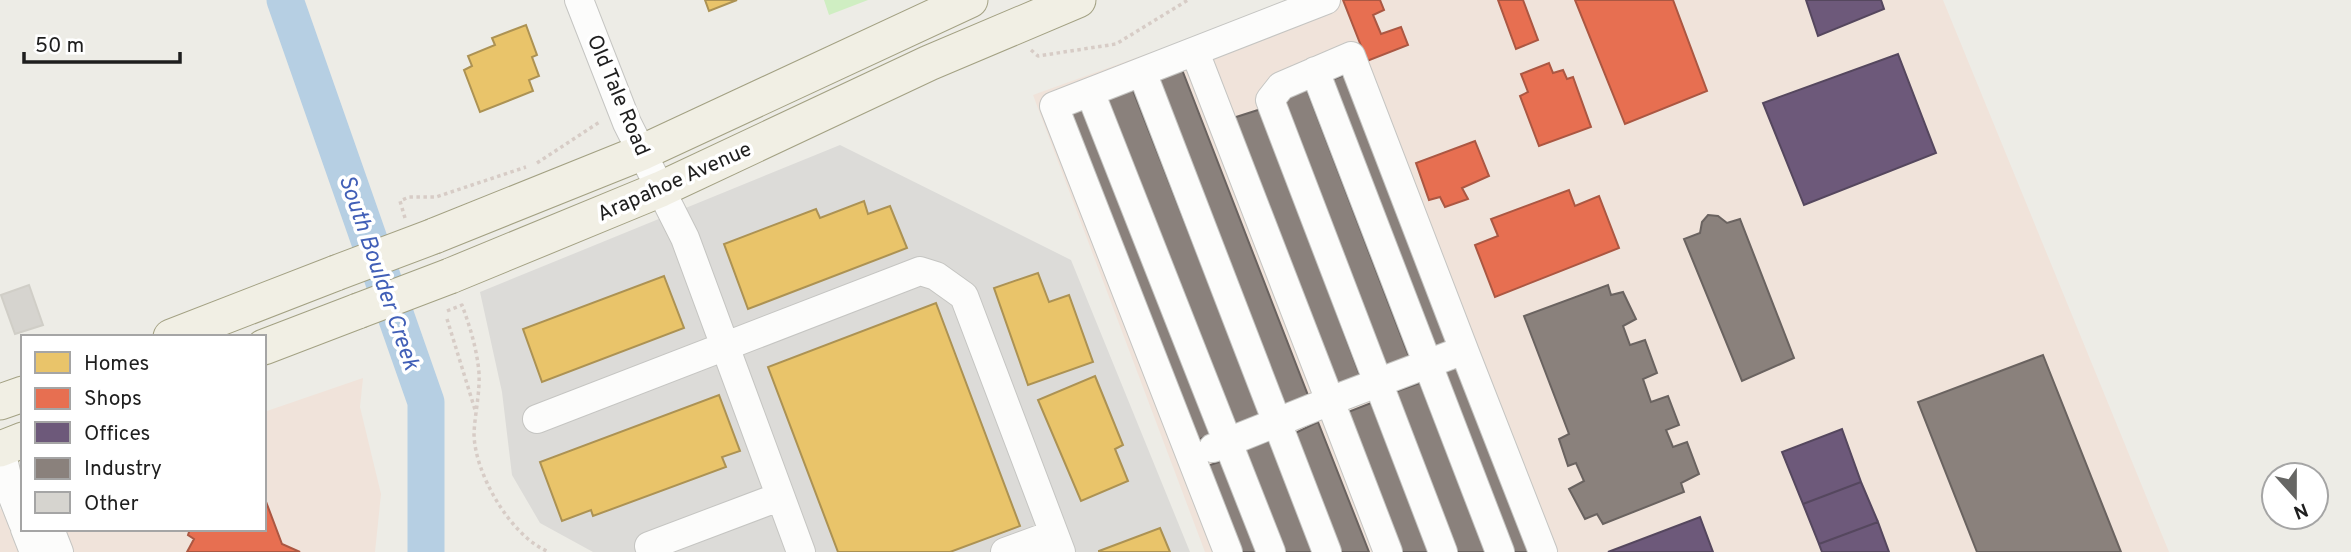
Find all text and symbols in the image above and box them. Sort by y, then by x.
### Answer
scale bar [24,21,180,65]
street label: Old Tale Road [580,31,655,160]
text: 50 m [35,33,84,60]
street label: Arapahoe Avenue [593,136,756,229]
water label: South Boulder Creek [331,172,425,375]
legend [21,335,266,531]
text: Homes [84,351,149,378]
text: Shops [84,386,142,413]
text: Offices [84,421,150,448]
text: Industry [84,456,162,483]
north arrow [2260,461,2330,531]
text: Other [84,491,139,518]
text: N [2290,496,2311,524]

